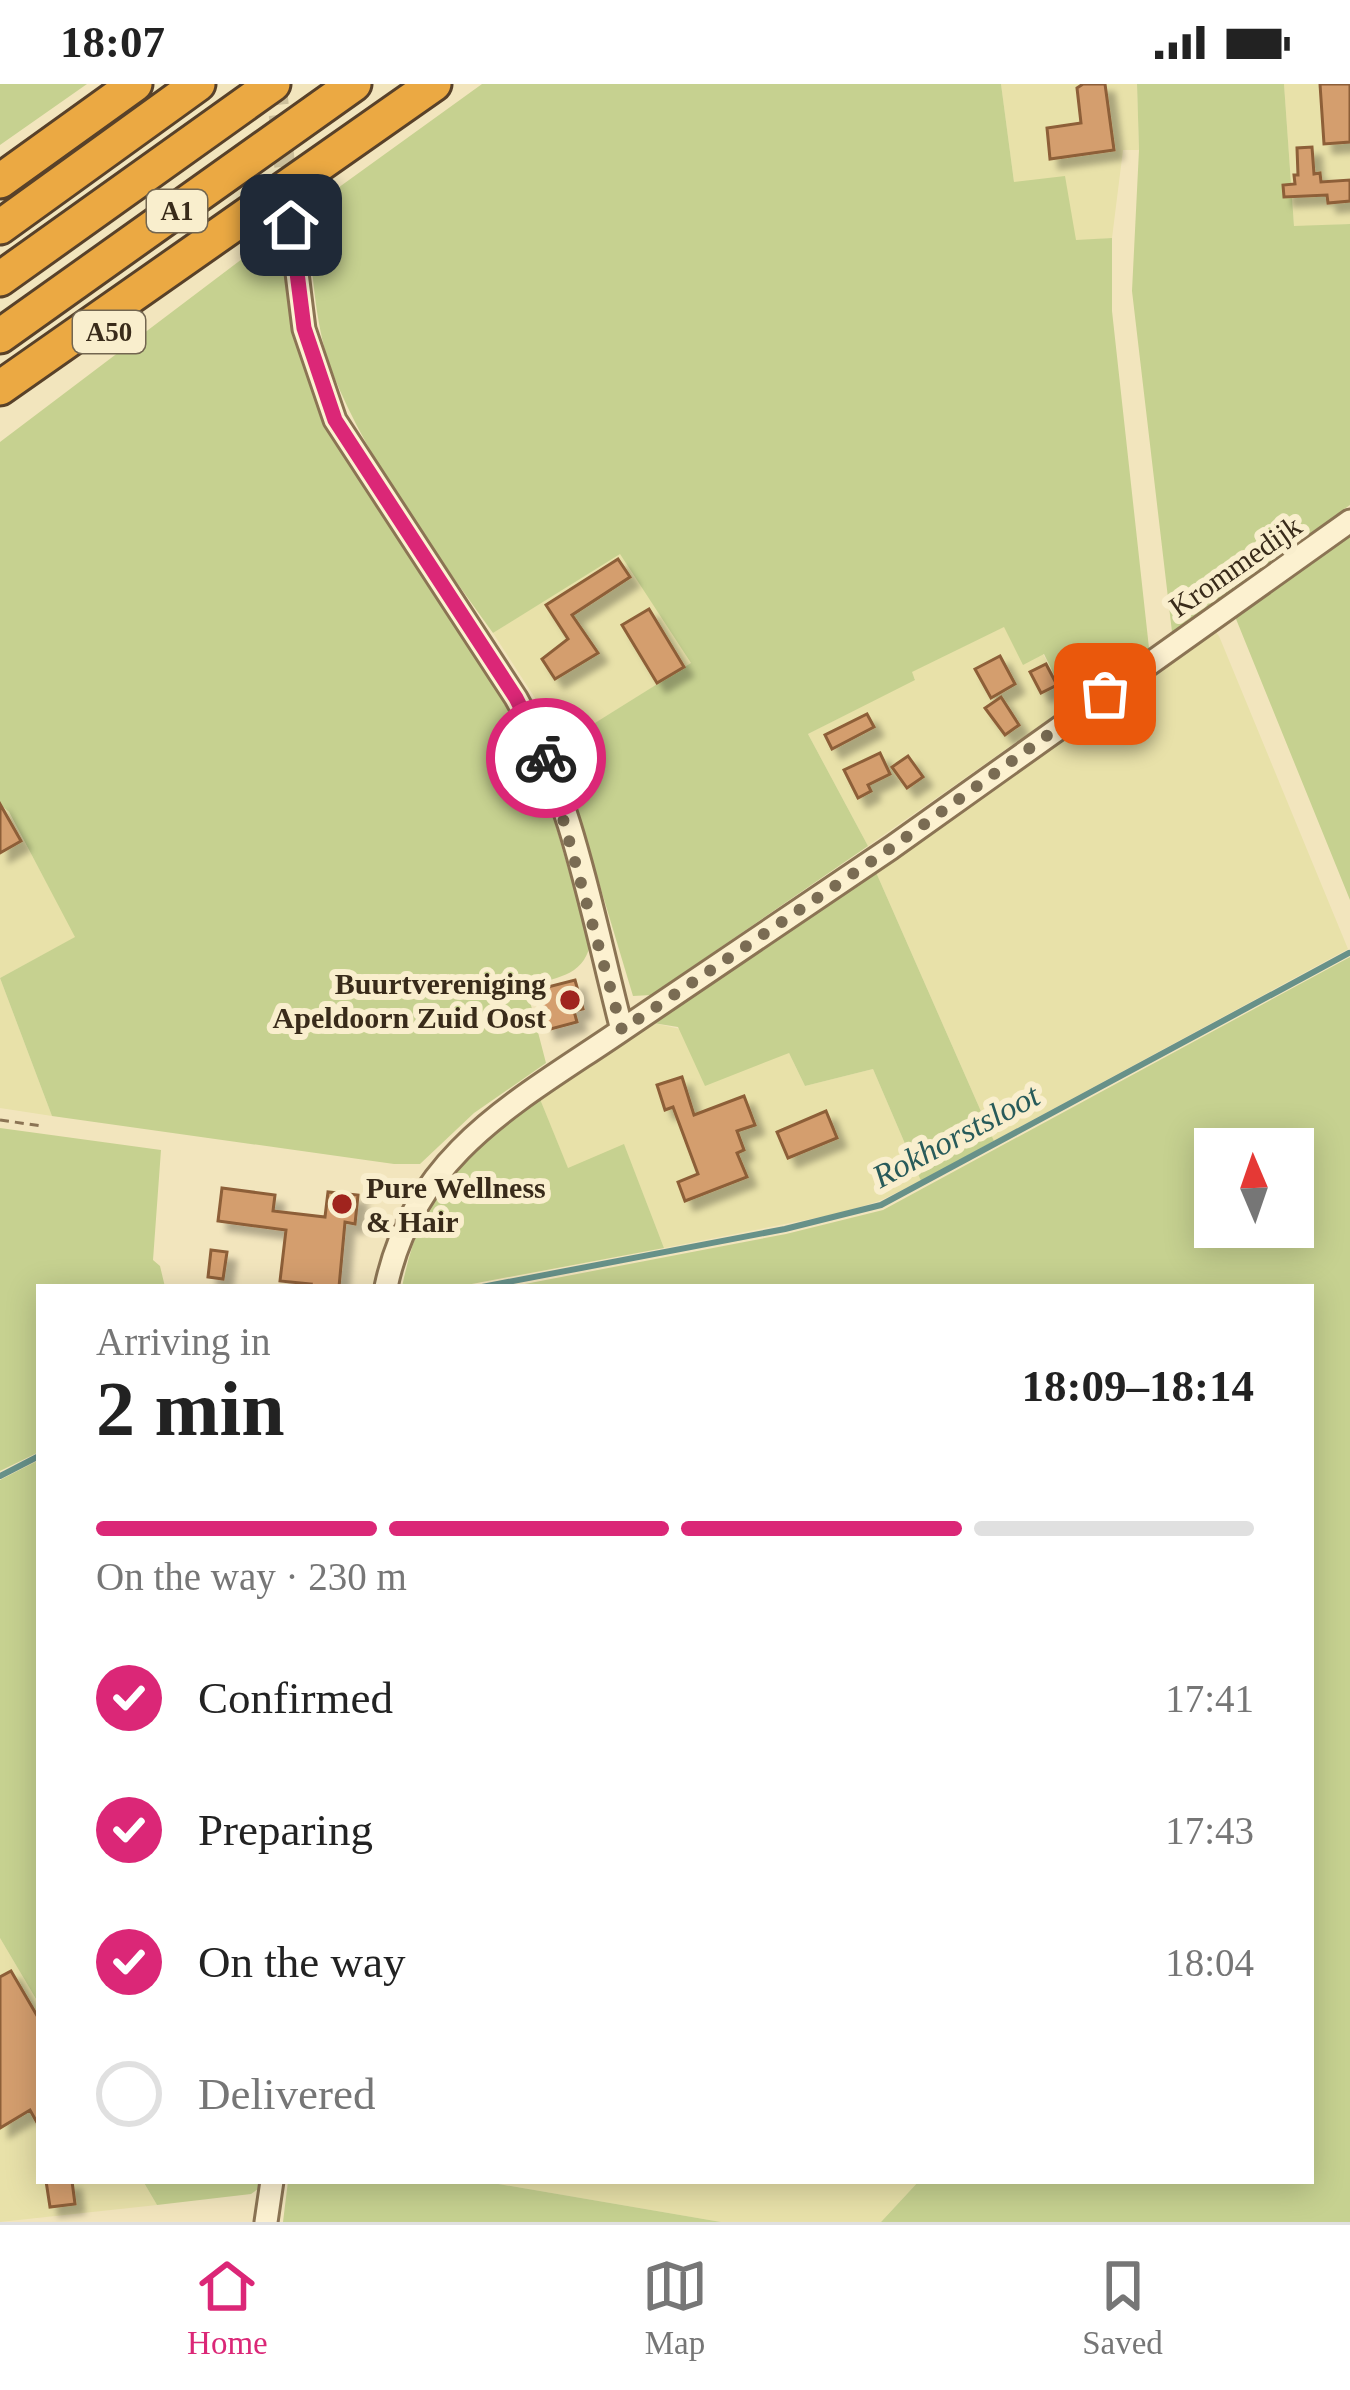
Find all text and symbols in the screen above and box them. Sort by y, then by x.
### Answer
text: 18:07 [60,17,165,67]
pin [240,174,342,276]
road number: A1 [147,190,207,232]
icon: home [258,192,324,258]
road number: A50 [73,311,145,353]
street label: Krommedijk [1163,509,1307,623]
pin [1054,643,1156,745]
icon: bag [1072,661,1138,727]
courier [486,698,606,818]
icon: bike [513,725,579,791]
place label: Buurtvereniging Apeldoorn Zuid Oost [273,967,546,1034]
marker: Buurtvereniging Apeldoorn Zuid Oost [557,987,583,1013]
water label: Rokhorstsloot [866,1077,1046,1195]
north arrow [1194,1128,1314,1248]
map controls [1194,1128,1314,1248]
place label: Pure Wellness & Hair [366,1171,546,1238]
marker: Pure Wellness & Hair [329,1191,355,1217]
text: Arriving in [96,1320,270,1363]
text: 18:09–18:14 [1022,1361,1254,1411]
text: 2 min [96,1365,285,1452]
text: On the way · 230 m [96,1555,407,1598]
icon: check [96,1665,162,1731]
text: Confirmed [198,1673,393,1723]
text: 17:41 [1165,1677,1254,1720]
icon: check [96,1797,162,1863]
text: Preparing [198,1805,373,1855]
text: 17:43 [1165,1809,1254,1852]
icon: check [96,1929,162,1995]
text: On the way [198,1937,405,1987]
text: 18:04 [1165,1941,1254,1984]
text: Delivered [198,2069,375,2119]
tab: Home [187,2253,268,2362]
tab: Map [642,2253,708,2362]
tab: Saved [1082,2253,1163,2362]

